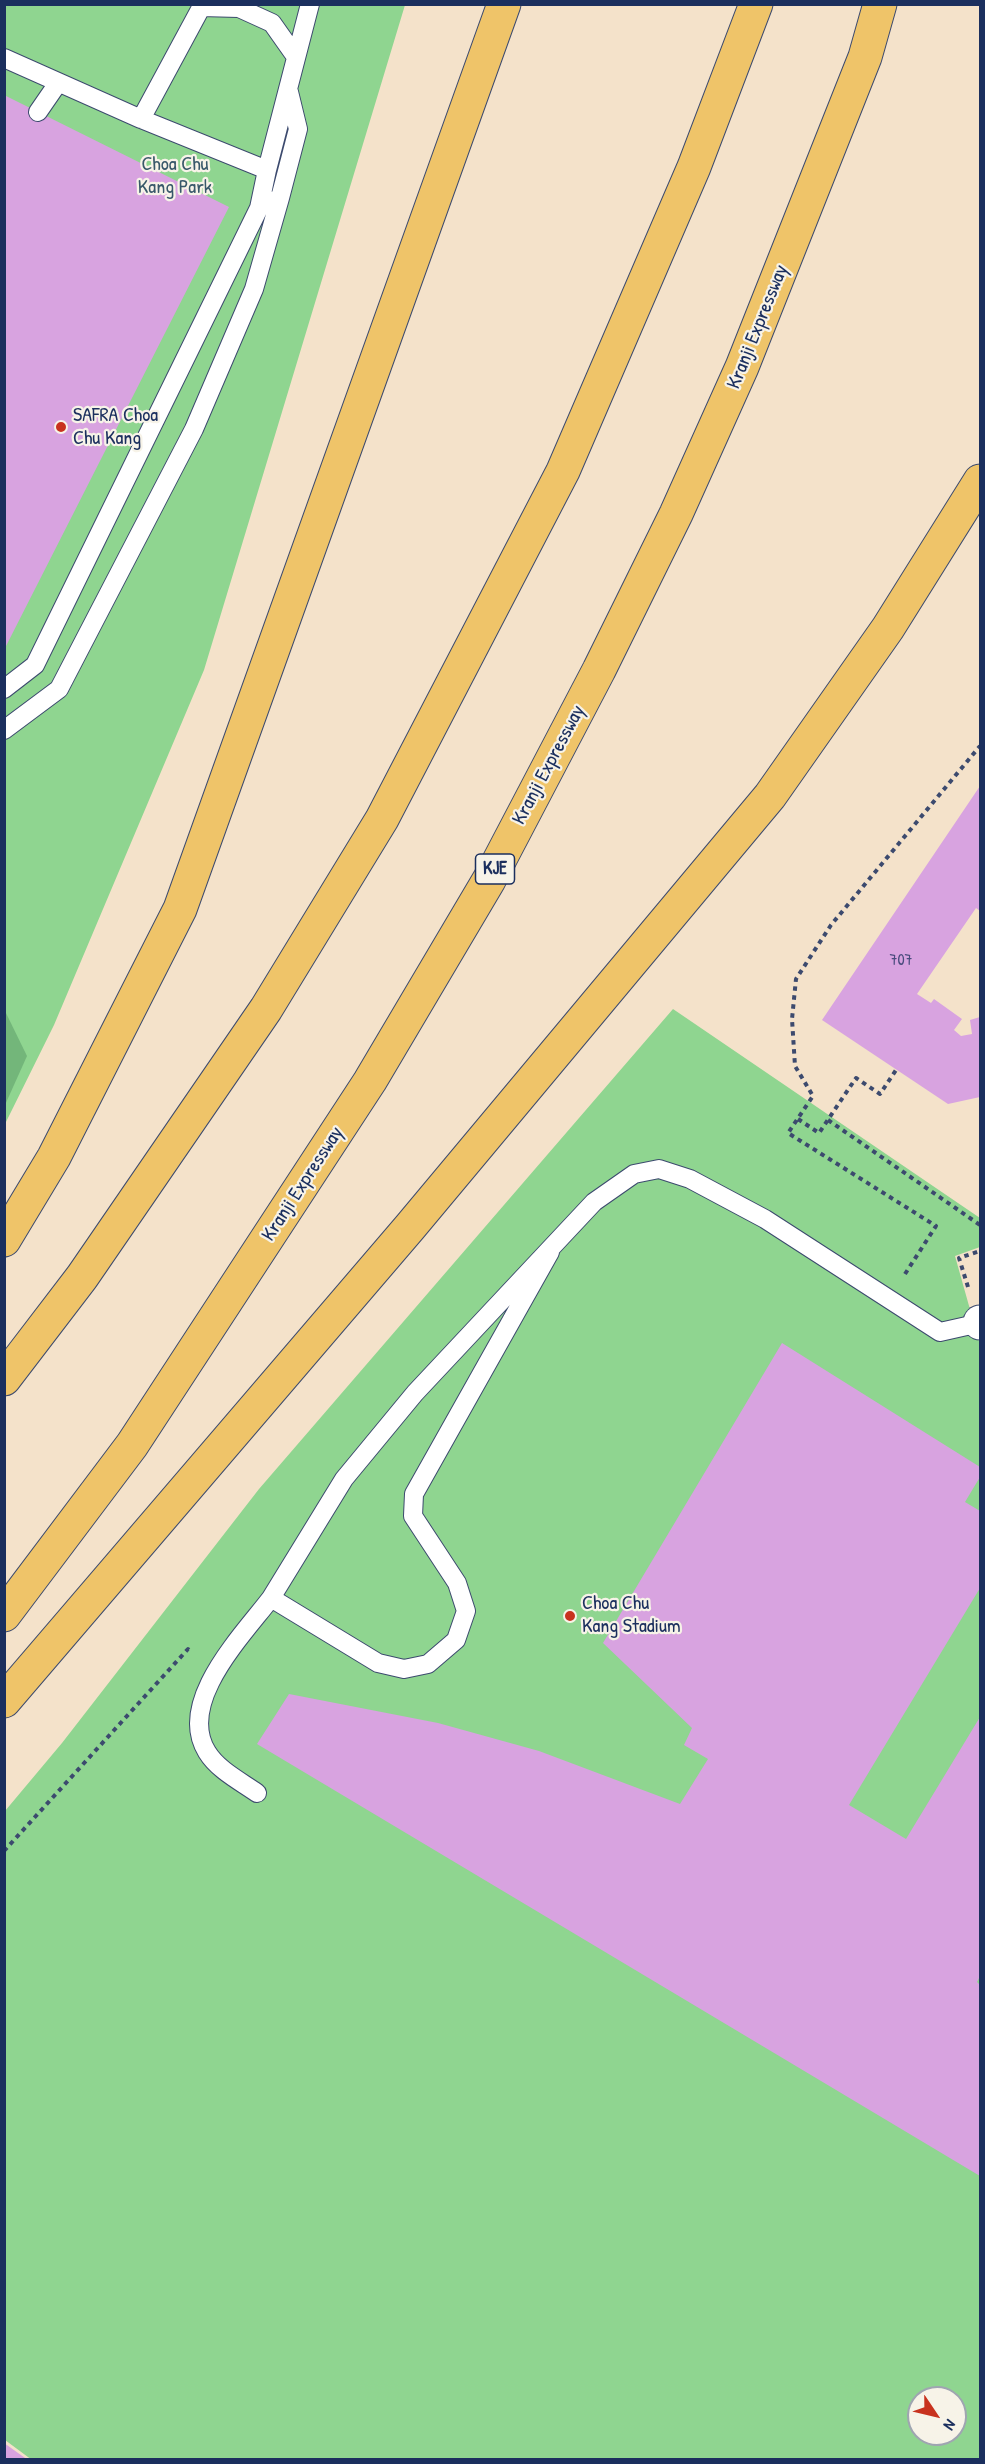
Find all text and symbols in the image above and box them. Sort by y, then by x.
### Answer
park label: Choa Chu Kang Park [138,153,212,200]
street label: Kranji Expressway [722,261,794,393]
place label: SAFRA Choa Chu Kang [73,404,158,451]
marker: SAFRA Choa Chu Kang [54,420,68,434]
street label: Kranji Expressway [507,701,591,829]
road number: KJE [476,854,514,884]
house number: 707 [889,951,913,971]
street label: Kranji Expressway [257,1122,349,1246]
place label: Choa Chu Kang Stadium [582,1592,681,1639]
marker: Choa Chu Kang Stadium [563,1609,577,1623]
north arrow [907,2386,967,2446]
text: N [939,2415,962,2435]

